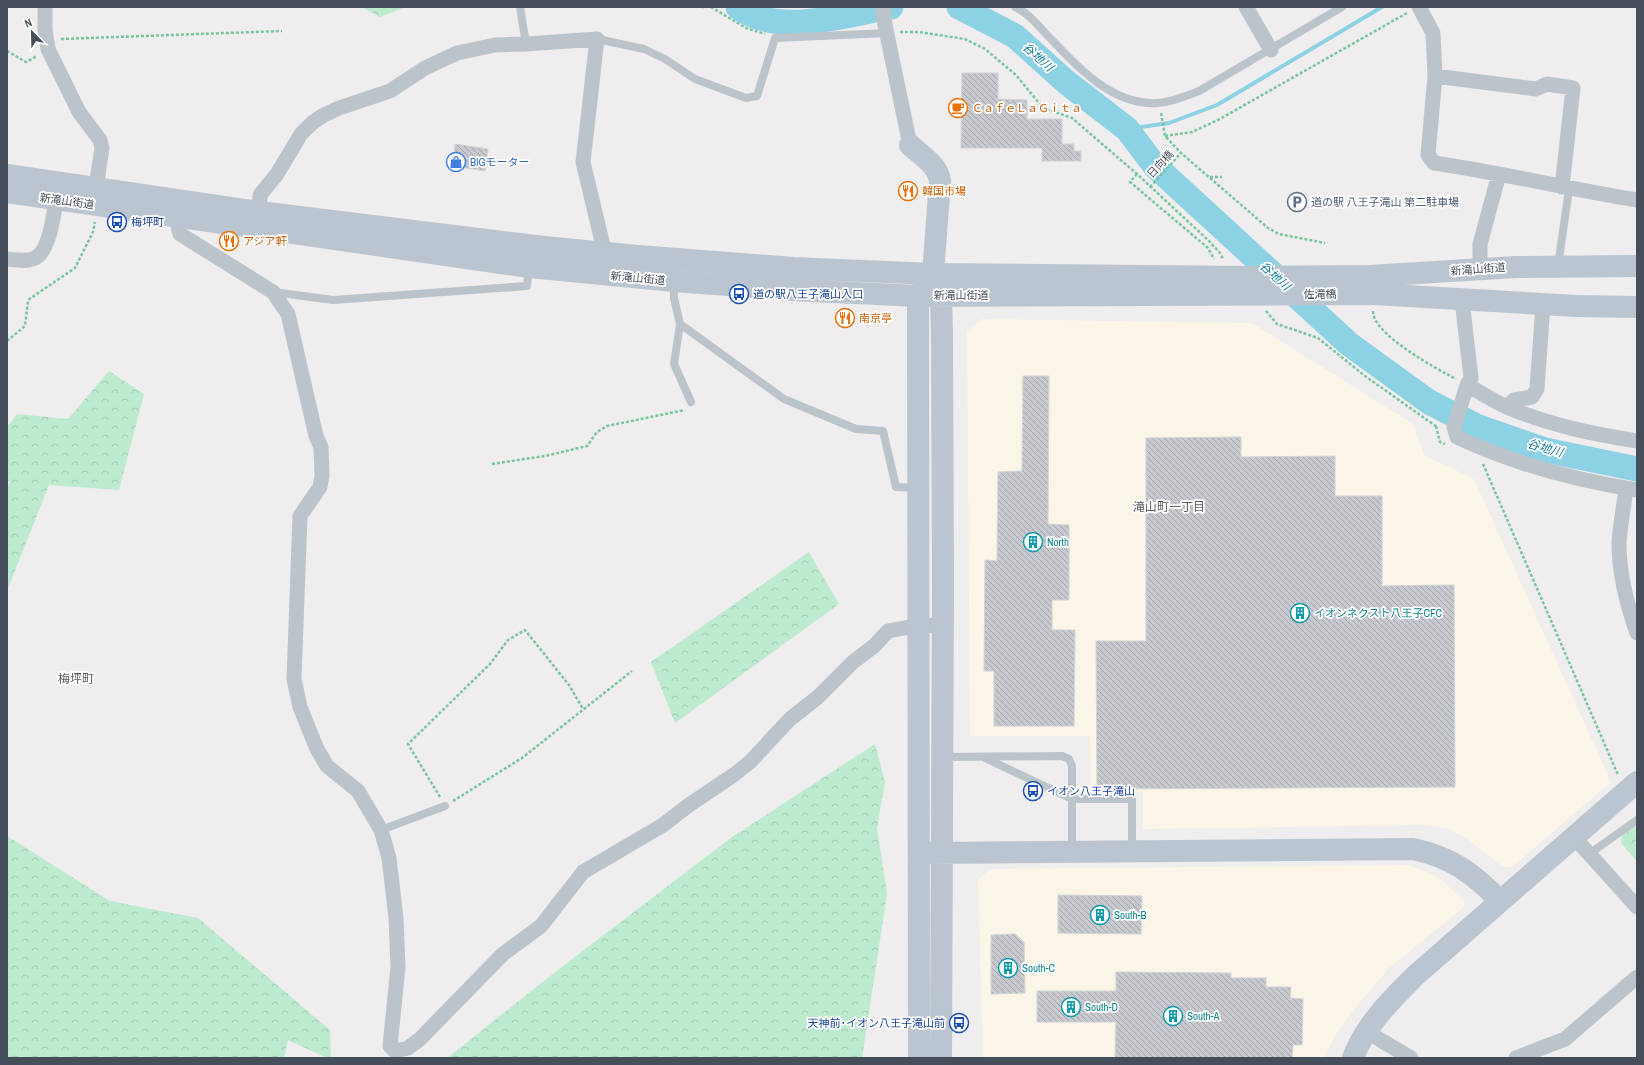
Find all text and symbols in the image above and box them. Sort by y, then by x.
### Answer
north arrow [12,12,52,52]
text: N [22,15,34,31]
water label: 谷地川 [1019,39,1058,76]
cafe icon: ＣａｆｅＬａＧｉｔａ [947,97,969,119]
place label: ＣａｆｅＬａＧｉｔａ [972,101,1082,115]
street label: 日向橋 [1144,147,1176,181]
shop icon: BIGモーター [445,151,467,173]
place label: BIGモーター [470,155,530,169]
restaurant icon: 韓国市場 [897,180,919,202]
place label: 韓国市場 [922,184,966,198]
street label: 新滝山街道 [39,190,95,212]
parking icon: 道の駅 八王子滝山 第二駐車場 [1286,191,1308,213]
place label: 道の駅 八王子滝山 第二駐車場 [1311,195,1459,209]
bus stop icon: 梅坪町 [106,211,128,233]
place label: 梅坪町 [131,215,164,229]
restaurant icon: アジア軒 [218,230,240,252]
place label: アジア軒 [243,234,288,248]
water label: 谷地川 [1256,258,1295,295]
street label: 新滝山街道 [1450,260,1506,278]
street label: 新滝山街道 [610,269,666,287]
bus stop icon: 道の駅八王子滝山入口 [728,283,750,305]
place label: 道の駅八王子滝山入口 [753,287,863,301]
street label: 佐滝橋 [1304,287,1337,301]
street label: 新滝山街道 [934,288,989,302]
restaurant icon: 南京亭 [834,307,856,329]
place label: 南京亭 [859,311,892,325]
water label: 谷地川 [1525,435,1566,461]
district label: 滝山町一丁目 [1133,499,1205,515]
building icon: North [1022,531,1044,553]
place label: North [1047,535,1069,549]
building icon: イオンネクスト八王子CFC [1289,602,1311,624]
place label: イオンネクスト八王子CFC [1314,606,1442,620]
district label: 梅坪町 [58,671,94,687]
bus stop icon: イオン八王子滝山 [1022,780,1044,802]
place label: イオン八王子滝山 [1047,784,1135,798]
building icon: South-B [1089,904,1111,926]
place label: South-B [1114,908,1147,922]
building icon: South-C [997,957,1019,979]
place label: South-C [1022,961,1056,975]
building icon: South-D [1060,996,1082,1018]
place label: South-D [1085,1000,1118,1014]
building icon: South-A [1162,1005,1184,1027]
place label: South-A [1187,1009,1221,1023]
bus stop icon: 天神前･イオン八王子滝山前 [948,1012,970,1034]
place label: 天神前･イオン八王子滝山前 [808,1016,945,1030]

